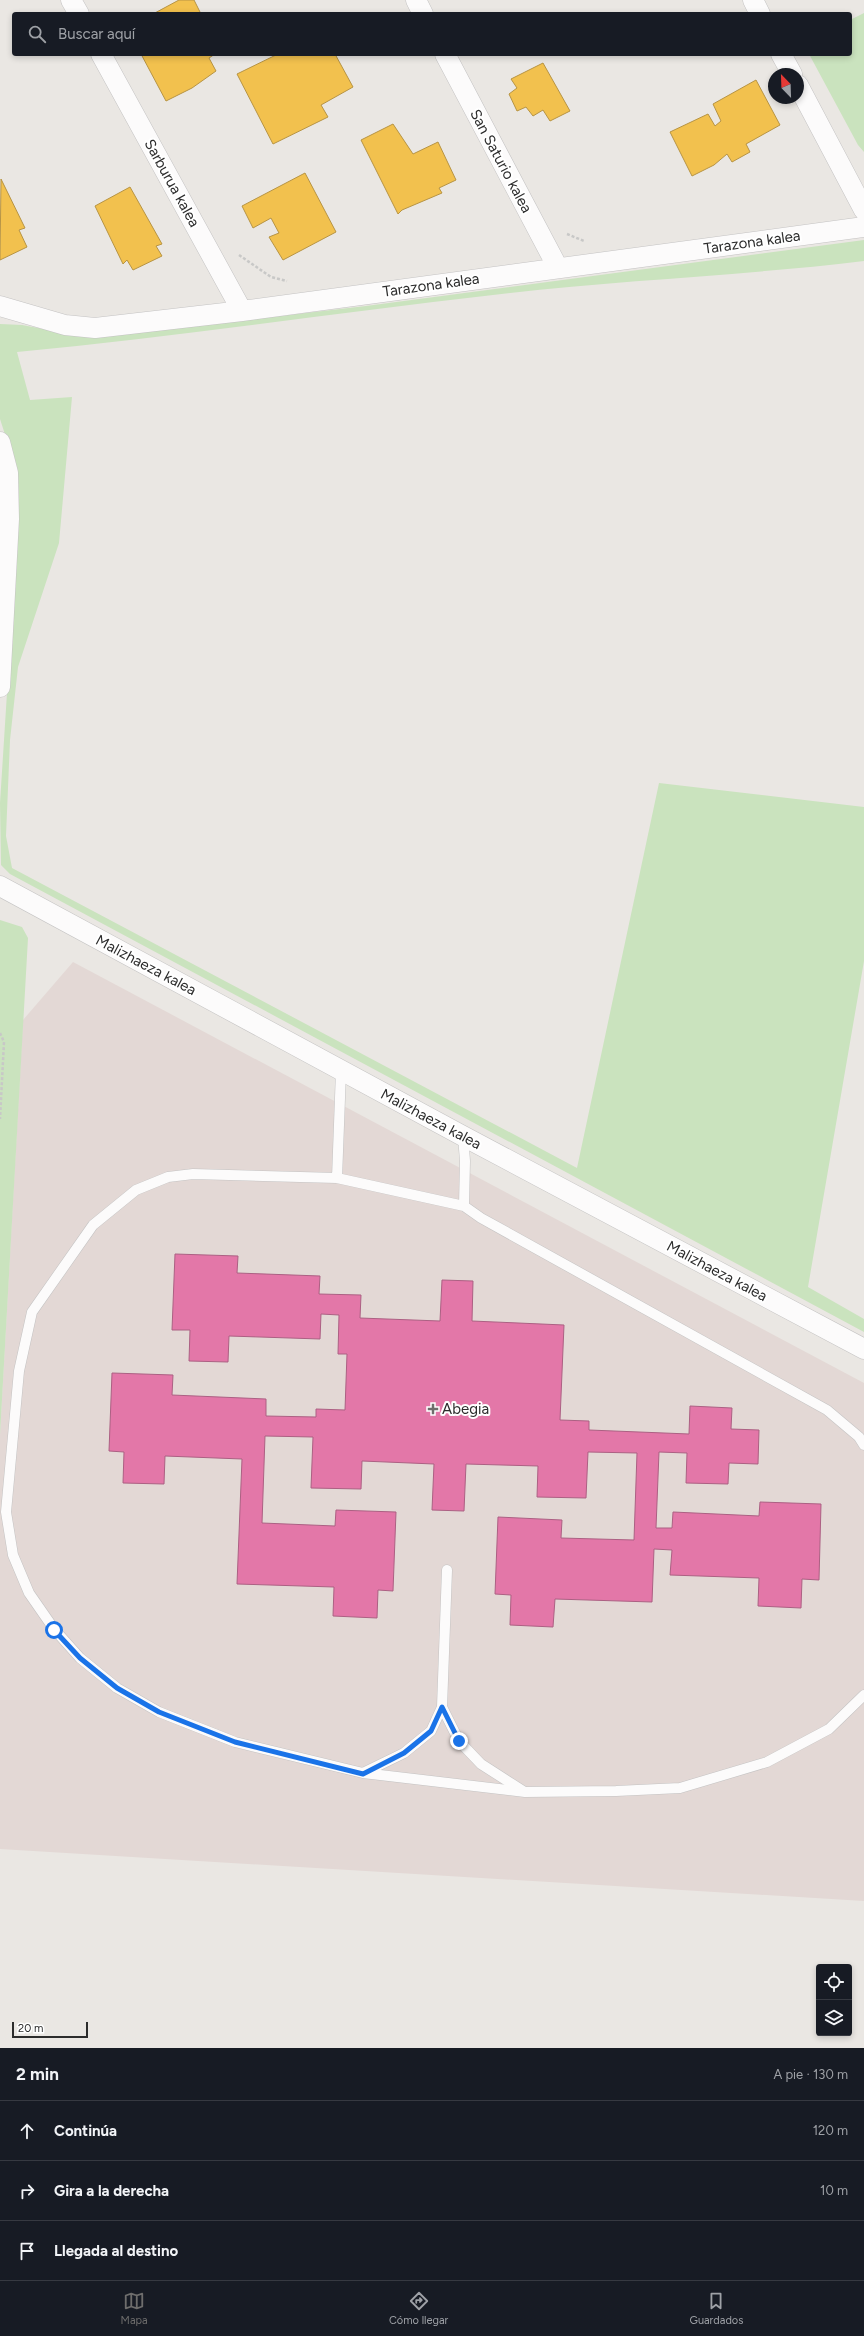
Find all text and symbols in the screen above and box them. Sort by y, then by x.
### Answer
search box [12,12,852,56]
icon: search [26,23,48,45]
text: Buscar aquí [58,25,135,43]
north arrow [768,68,804,104]
street label: San Saturio kalea [466,106,536,216]
street label: Sarburua kalea [140,136,204,230]
street label: Tarazona kalea [703,226,801,258]
street label: Tarazona kalea [382,269,480,301]
street label: Malizhaeza kalea [93,931,199,999]
street label: Malizhaeza kalea [378,1085,484,1153]
street label: Malizhaeza kalea [664,1237,770,1305]
place label: Abegia [442,1400,489,1418]
marker: Abegia [427,1403,439,1415]
route start [45,1621,63,1639]
route end [450,1732,468,1750]
map controls [816,1964,852,2036]
button: locate [816,1964,852,2000]
button: layers [816,2000,852,2036]
scale bar [12,2020,88,2039]
text: 20 m [18,2022,43,2035]
text: 2 min [16,2064,59,2084]
text: A pie · 130 m [773,2067,848,2082]
icon: ahead [16,2120,38,2142]
text: Continúa [54,2122,117,2140]
text: 120 m [813,2123,848,2138]
icon: right [16,2180,38,2202]
text: Gira a la derecha [54,2182,169,2200]
text: 10 m [820,2183,848,2198]
icon: arrive [16,2240,38,2262]
text: Llegada al destino [54,2242,178,2260]
tab: Mapa [121,2290,148,2327]
tab: Cómo llegar [389,2290,448,2327]
tab: Guardados [690,2290,743,2327]

